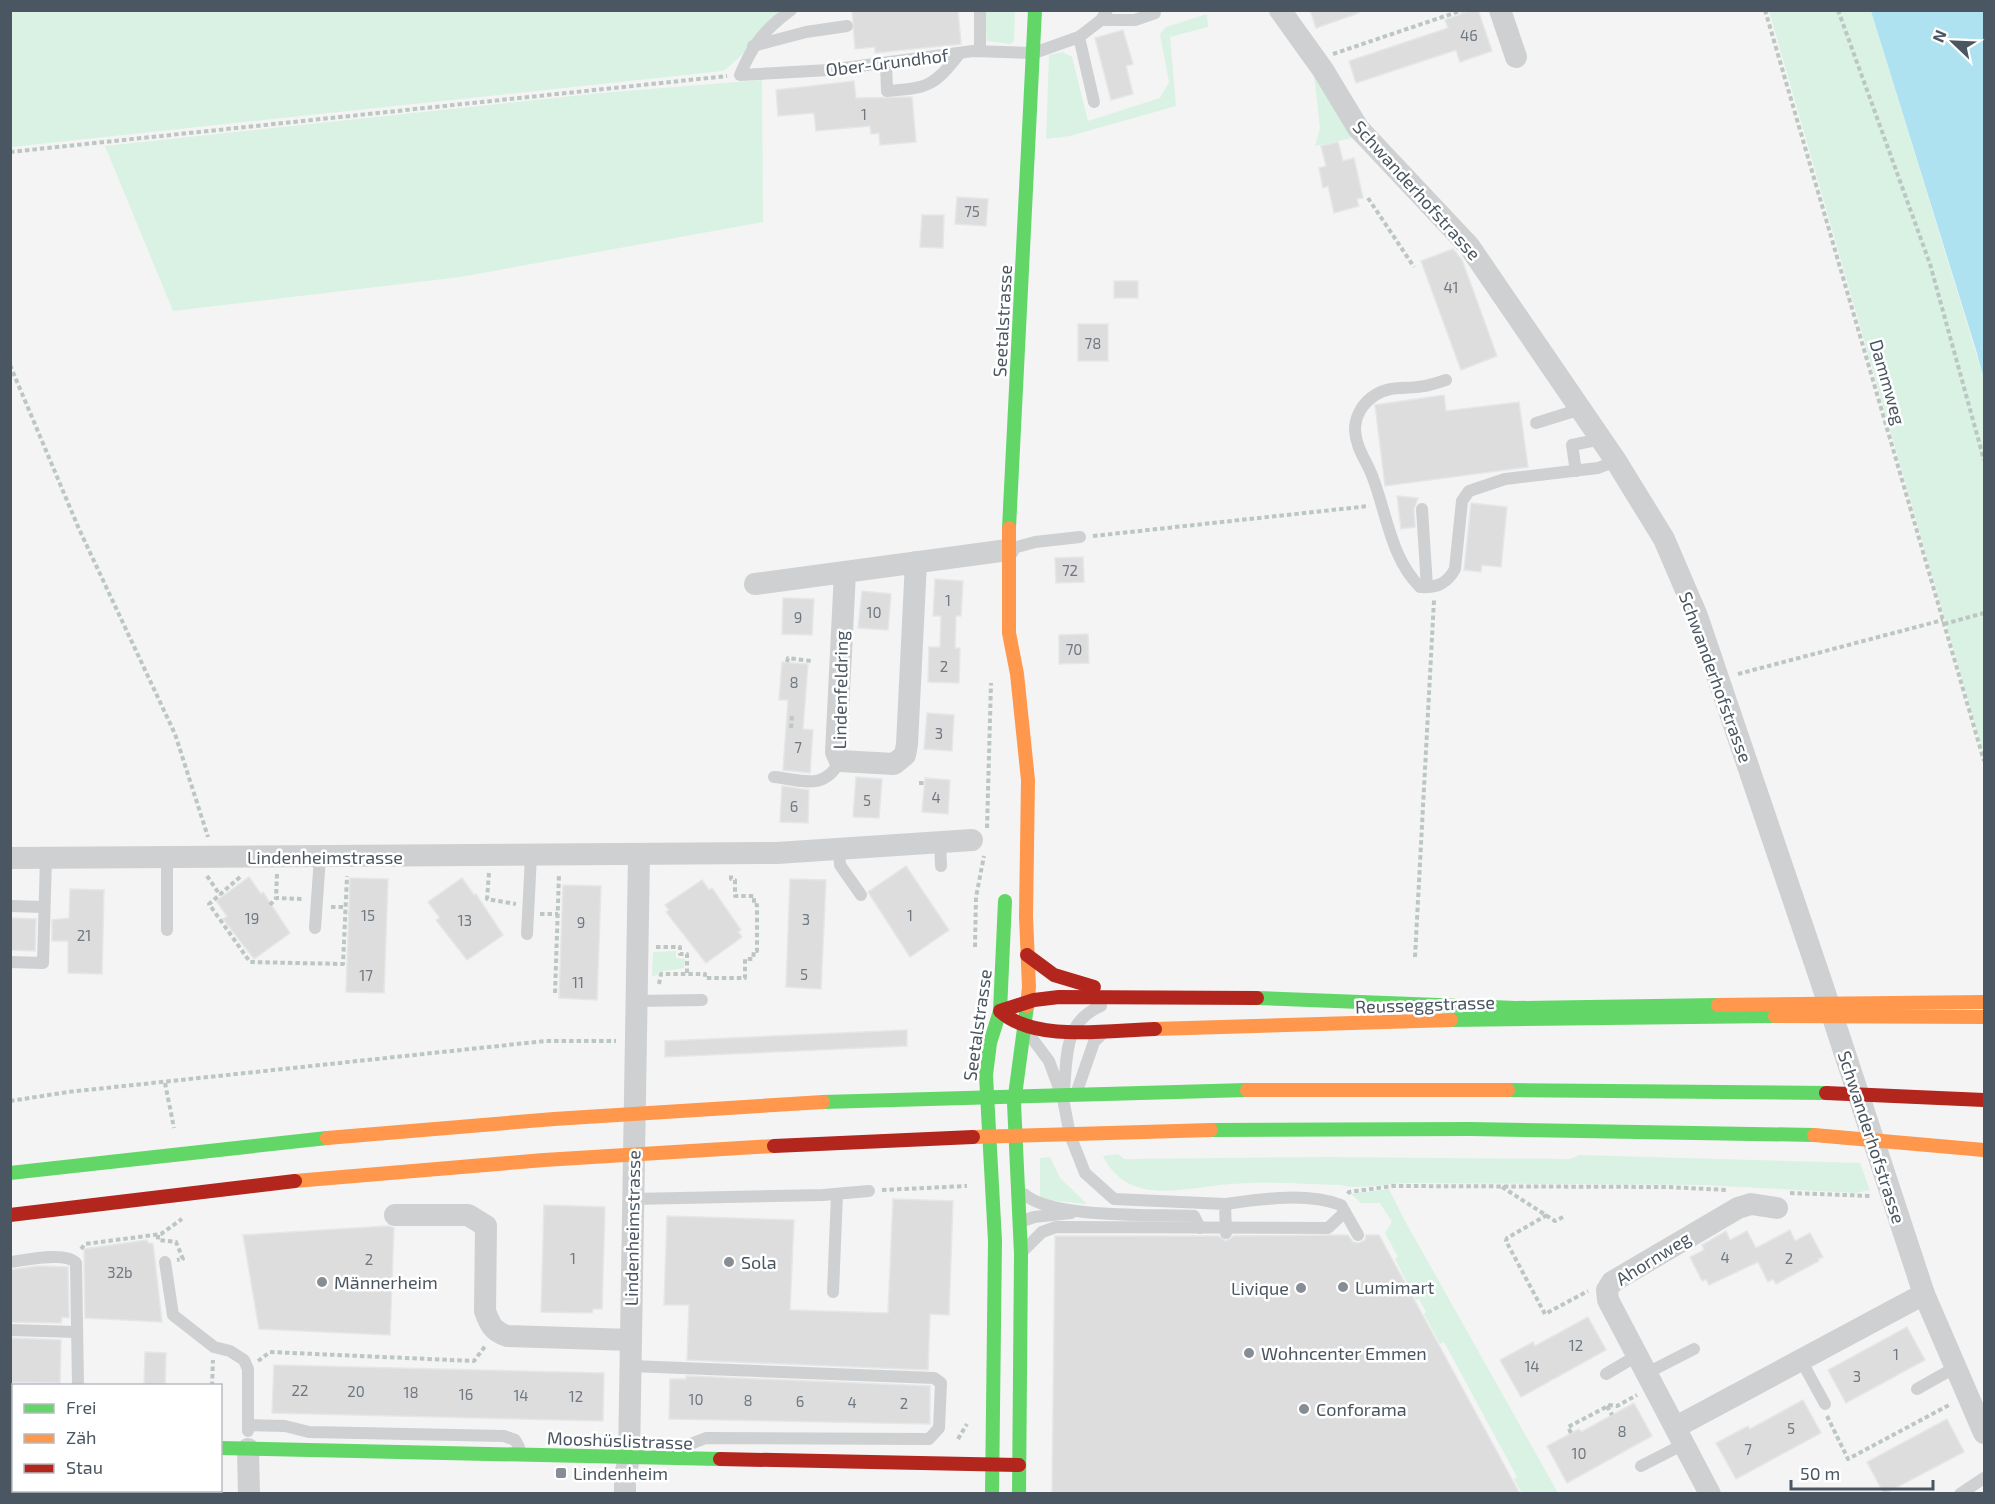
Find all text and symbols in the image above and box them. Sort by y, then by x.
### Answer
north arrow [1923,12,1983,72]
house number: 46 [1460,26,1478,44]
text: N [1928,27,1950,45]
street label: Ober-Grundhof [824,43,951,80]
house number: 1 [861,105,867,123]
street label: Schwanderhofstrasse [1349,116,1485,264]
house number: 75 [964,202,980,220]
street label: Seetalstrasse [988,264,1016,378]
house number: 41 [1443,278,1459,296]
house number: 78 [1085,334,1101,352]
street label: Dammweg [1865,337,1911,427]
house number: 72 [1062,561,1078,579]
street label: Schwanderhofstrasse [1675,589,1757,765]
house number: 1 [945,591,951,609]
house number: 10 [866,603,882,621]
house number: 9 [794,608,802,626]
street label: Lindenfeldring [828,630,852,750]
house number: 70 [1066,640,1082,658]
house number: 2 [940,657,948,675]
house number: 8 [789,673,799,691]
house number: 3 [935,724,943,742]
house number: 7 [794,738,802,756]
house number: 4 [931,788,941,806]
house number: 5 [863,791,871,809]
house number: 6 [790,797,798,815]
street label: Lindenheimstrasse [247,846,403,868]
house number: 15 [361,906,375,924]
house number: 1 [907,906,913,924]
house number: 19 [245,909,259,927]
house number: 3 [802,910,810,928]
house number: 13 [458,911,472,929]
house number: 9 [577,913,585,931]
house number: 21 [77,926,91,944]
house number: 5 [800,965,808,983]
house number: 17 [359,966,373,984]
street label: Seetalstrasse [958,968,996,1082]
house number: 11 [572,973,584,991]
street label: Reusseggstrasse [1355,991,1495,1017]
street label: Schwanderhofstrasse [1834,1048,1910,1226]
street label: Lindenheimstrasse [620,1150,644,1306]
street label: Ahornweg [1612,1226,1694,1290]
house number: 4 [1720,1248,1730,1266]
house number: 1 [570,1249,576,1267]
house number: 2 [1785,1249,1793,1267]
house number: 2 [365,1250,373,1268]
place label: Sola [741,1251,777,1273]
marker: Sola [722,1255,736,1269]
house number: 32b [107,1263,133,1281]
place label: Männerheim [334,1271,438,1293]
marker: Männerheim [315,1275,329,1289]
place label: Lumimart [1355,1276,1435,1298]
place label: Livique [1231,1277,1289,1299]
marker: Lumimart [1336,1280,1350,1294]
marker: Livique [1294,1281,1308,1295]
house number: 12 [1569,1336,1583,1354]
place label: Wohncenter Emmen [1261,1342,1427,1364]
house number: 1 [1893,1345,1899,1363]
marker: Wohncenter Emmen [1242,1346,1256,1360]
house number: 14 [1524,1357,1540,1375]
house number: 3 [1853,1367,1861,1385]
house number: 22 [292,1381,308,1399]
house number: 20 [347,1382,365,1400]
house number: 18 [403,1383,419,1401]
legend [12,1384,222,1492]
house number: 16 [459,1385,473,1403]
house number: 14 [513,1386,529,1404]
house number: 12 [569,1387,583,1405]
house number: 10 [688,1390,704,1408]
house number: 8 [743,1391,753,1409]
house number: 6 [796,1392,804,1410]
house number: 4 [847,1393,857,1411]
house number: 2 [900,1394,908,1412]
text: Frei [66,1396,97,1418]
place label: Conforama [1316,1398,1407,1420]
marker: Conforama [1297,1402,1311,1416]
house number: 5 [1787,1419,1795,1437]
house number: 8 [1617,1422,1627,1440]
text: Zäh [66,1426,97,1448]
street label: Mooshüslistrasse [547,1426,693,1454]
house number: 7 [1744,1440,1752,1458]
house number: 10 [1571,1444,1587,1462]
scale bar [1791,1453,1934,1491]
text: Stau [66,1456,103,1478]
place label: Lindenheim [573,1462,668,1484]
text: 50 m [1800,1462,1840,1484]
marker: Lindenheim [554,1466,568,1480]

